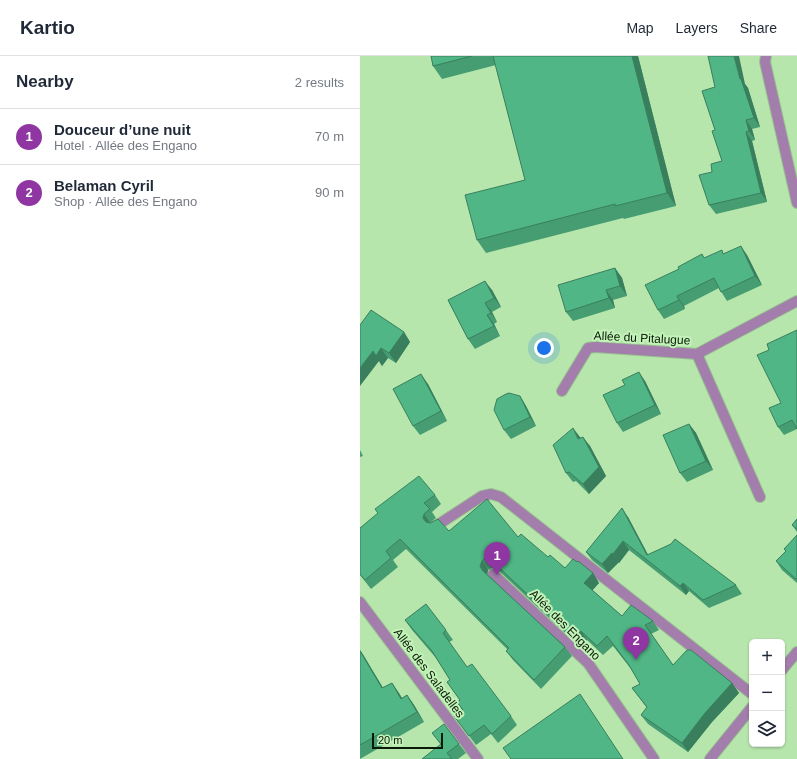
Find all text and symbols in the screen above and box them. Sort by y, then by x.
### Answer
text: Kartio [20,17,75,38]
text: Map [626,20,654,36]
text: Layers [676,20,718,36]
text: Share [740,20,777,36]
text: Nearby [16,72,74,91]
text: 2 results [295,75,344,90]
text: Douceur d’une nuit [54,121,191,138]
text: 1 [25,129,33,144]
text: 70 m [315,129,344,144]
text: Hotel · Allée des Engano [54,138,197,153]
text: Belaman Cyril [54,177,154,194]
text: 2 [25,185,33,200]
text: 90 m [315,185,344,200]
text: Shop · Allée des Engano [54,194,197,209]
street label: Allée du Pitalugue [593,328,691,348]
your location [534,338,554,358]
pin: 1 [484,542,510,575]
street label: Allée des Engano [527,587,603,663]
street label: Allée des Saladelles [391,626,467,720]
pin: 2 [623,627,649,660]
map controls [749,639,785,747]
button: + [749,639,785,675]
button: − [749,675,785,711]
button: layers [749,711,785,747]
scale bar [372,731,443,750]
text: 20 m [378,734,402,746]

